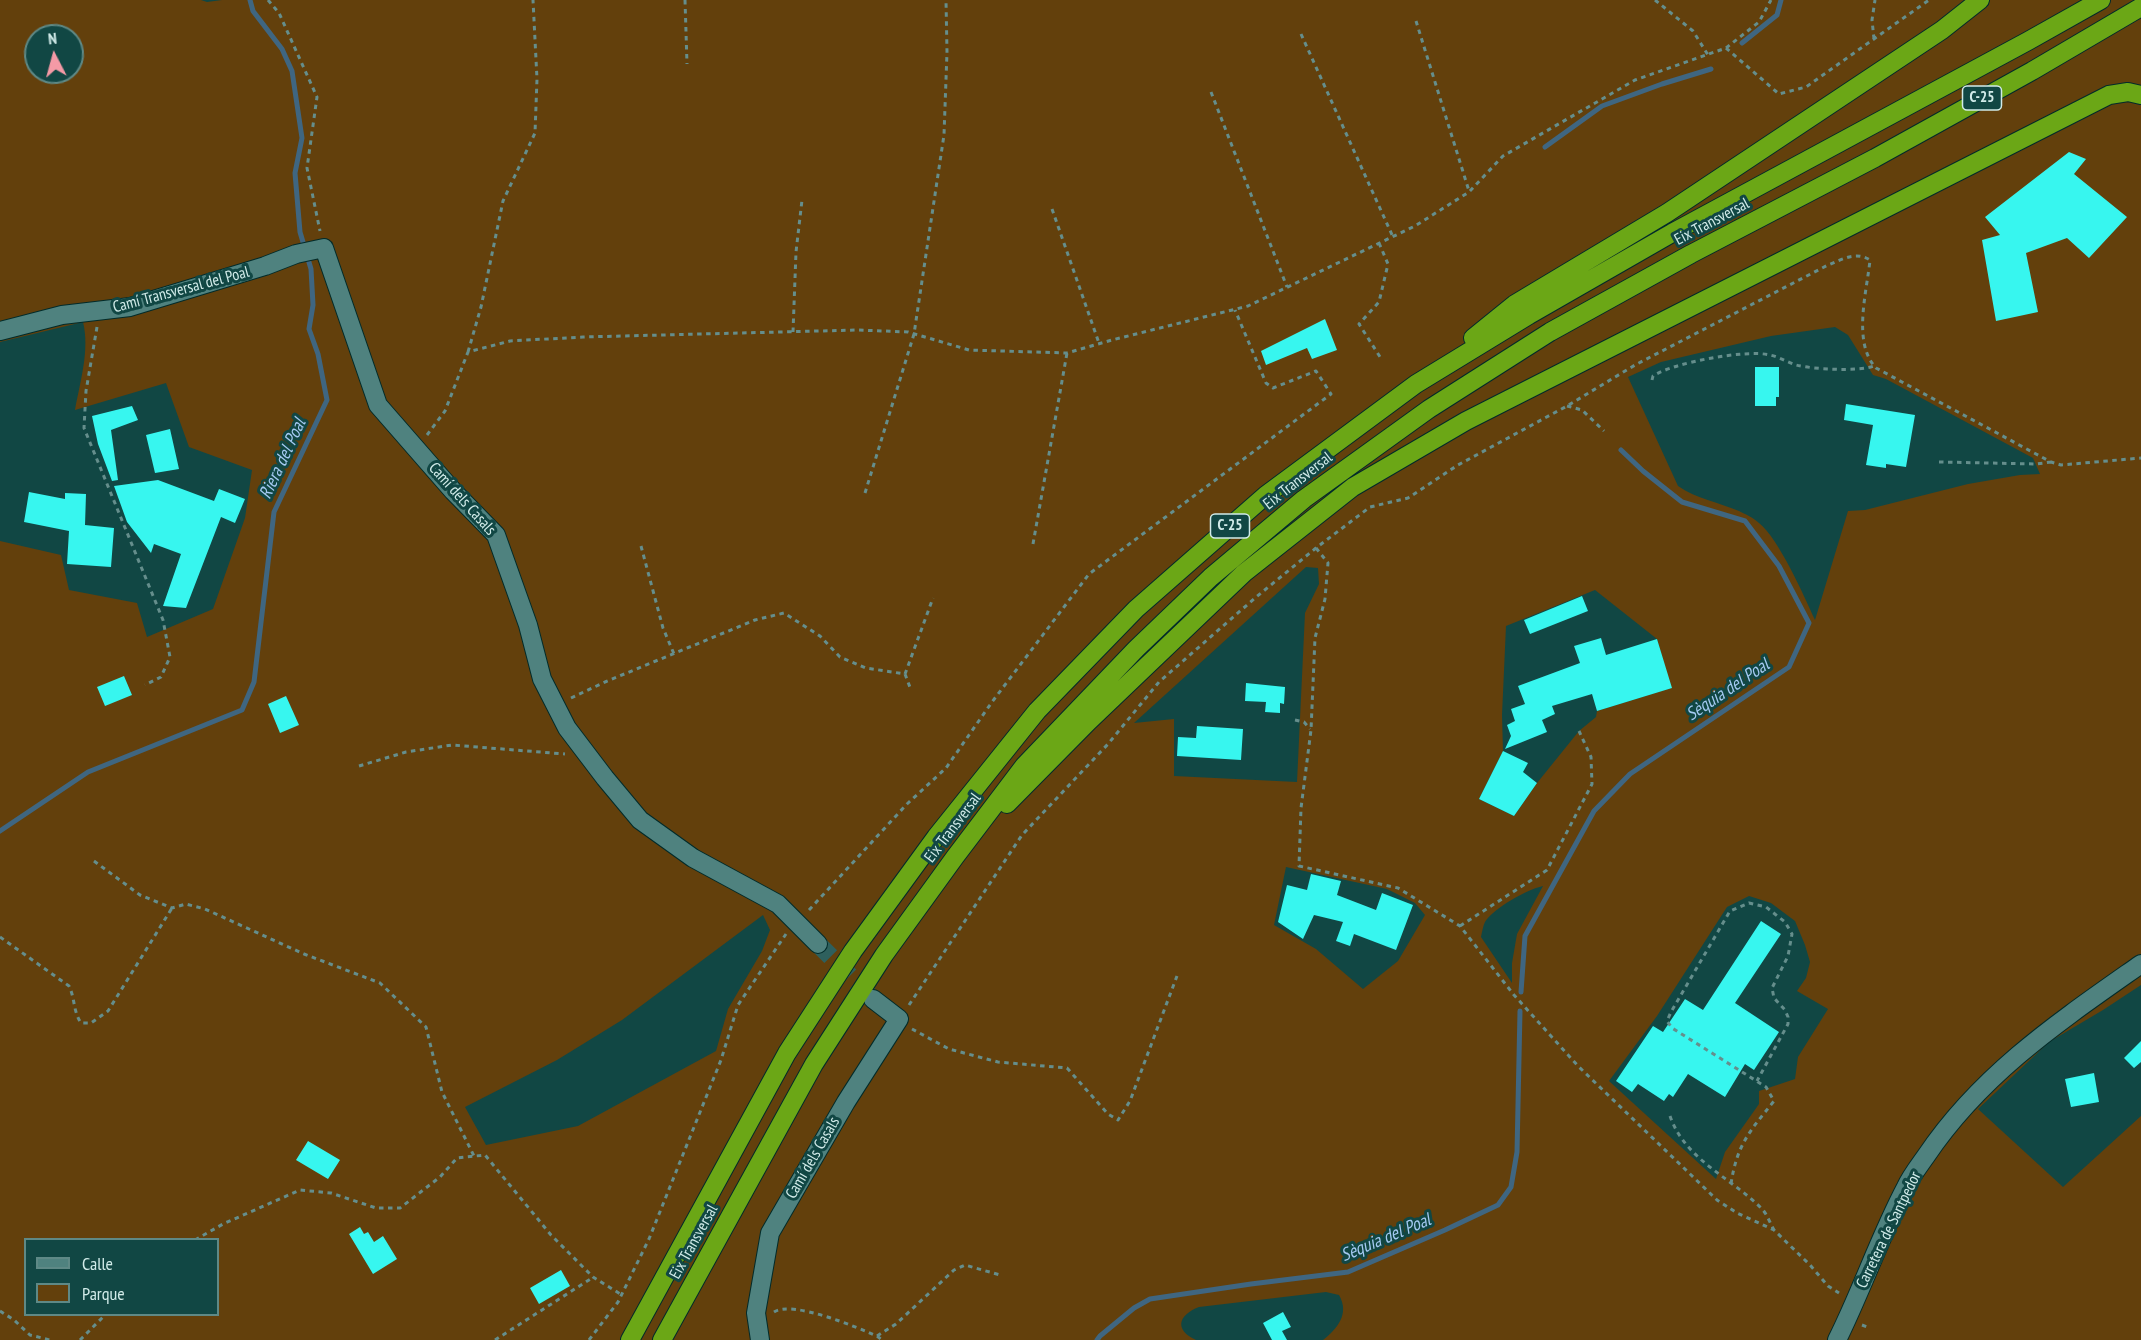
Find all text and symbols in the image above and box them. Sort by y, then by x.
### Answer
north arrow [24,24,84,84]
text: N [47,28,58,48]
road number: C-25 [1962,86,2002,110]
street label: Eix Transversal [1671,194,1753,250]
street label: Camí Transversal del Poal [111,263,251,317]
water label: Riera del Poal [255,415,311,503]
street label: Eix Transversal [1260,448,1336,514]
street label: Camí dels Casals [424,459,500,539]
road number: C-25 [1210,514,1250,538]
water label: Sèquia del Poal [1682,654,1774,726]
street label: Eix Transversal [921,789,985,867]
street label: Camí dels Casals [782,1114,844,1202]
street label: Carretera de Santpedor [1852,1169,1926,1291]
street label: Eix Transversal [666,1201,722,1283]
water label: Sèquia del Poal [1338,1209,1434,1267]
legend [24,1238,219,1316]
text: Calle [82,1252,113,1275]
text: Parque [82,1282,125,1305]

